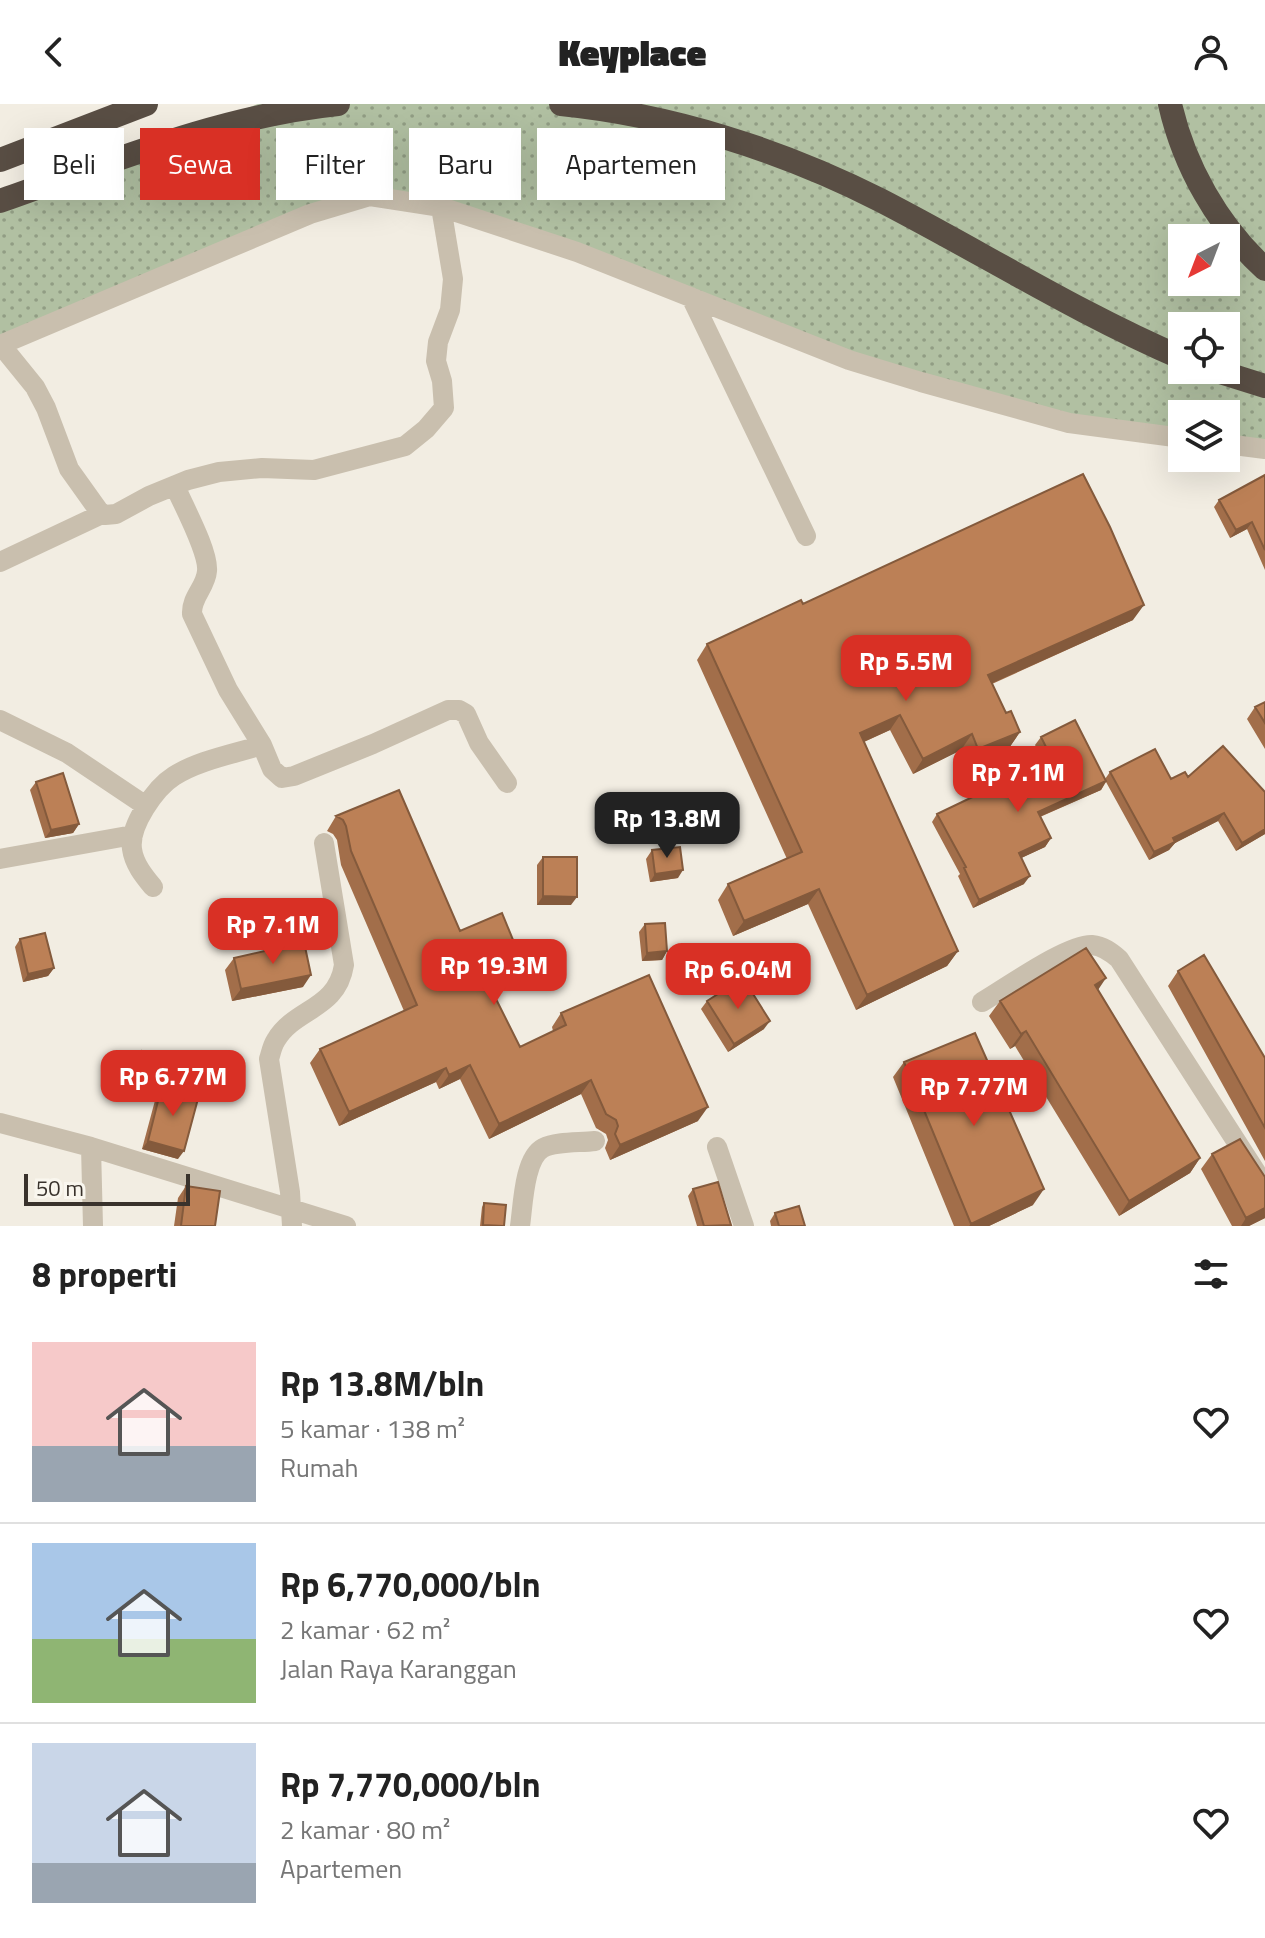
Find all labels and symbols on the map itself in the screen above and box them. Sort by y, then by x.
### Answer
north arrow [1168,224,1240,296]
pin: Rp 5.5M [832,635,980,703]
pin: Rp 7.1M [944,746,1092,814]
pin: Rp 13.8M [584,792,750,860]
pin: Rp 7.1M [199,898,347,966]
pin: Rp 19.3M [411,939,577,1007]
pin: Rp 6.04M [655,943,821,1011]
pin: Rp 6.77M [90,1050,256,1118]
pin: Rp 7.77M [891,1060,1057,1128]
scale bar [24,1170,190,1206]

